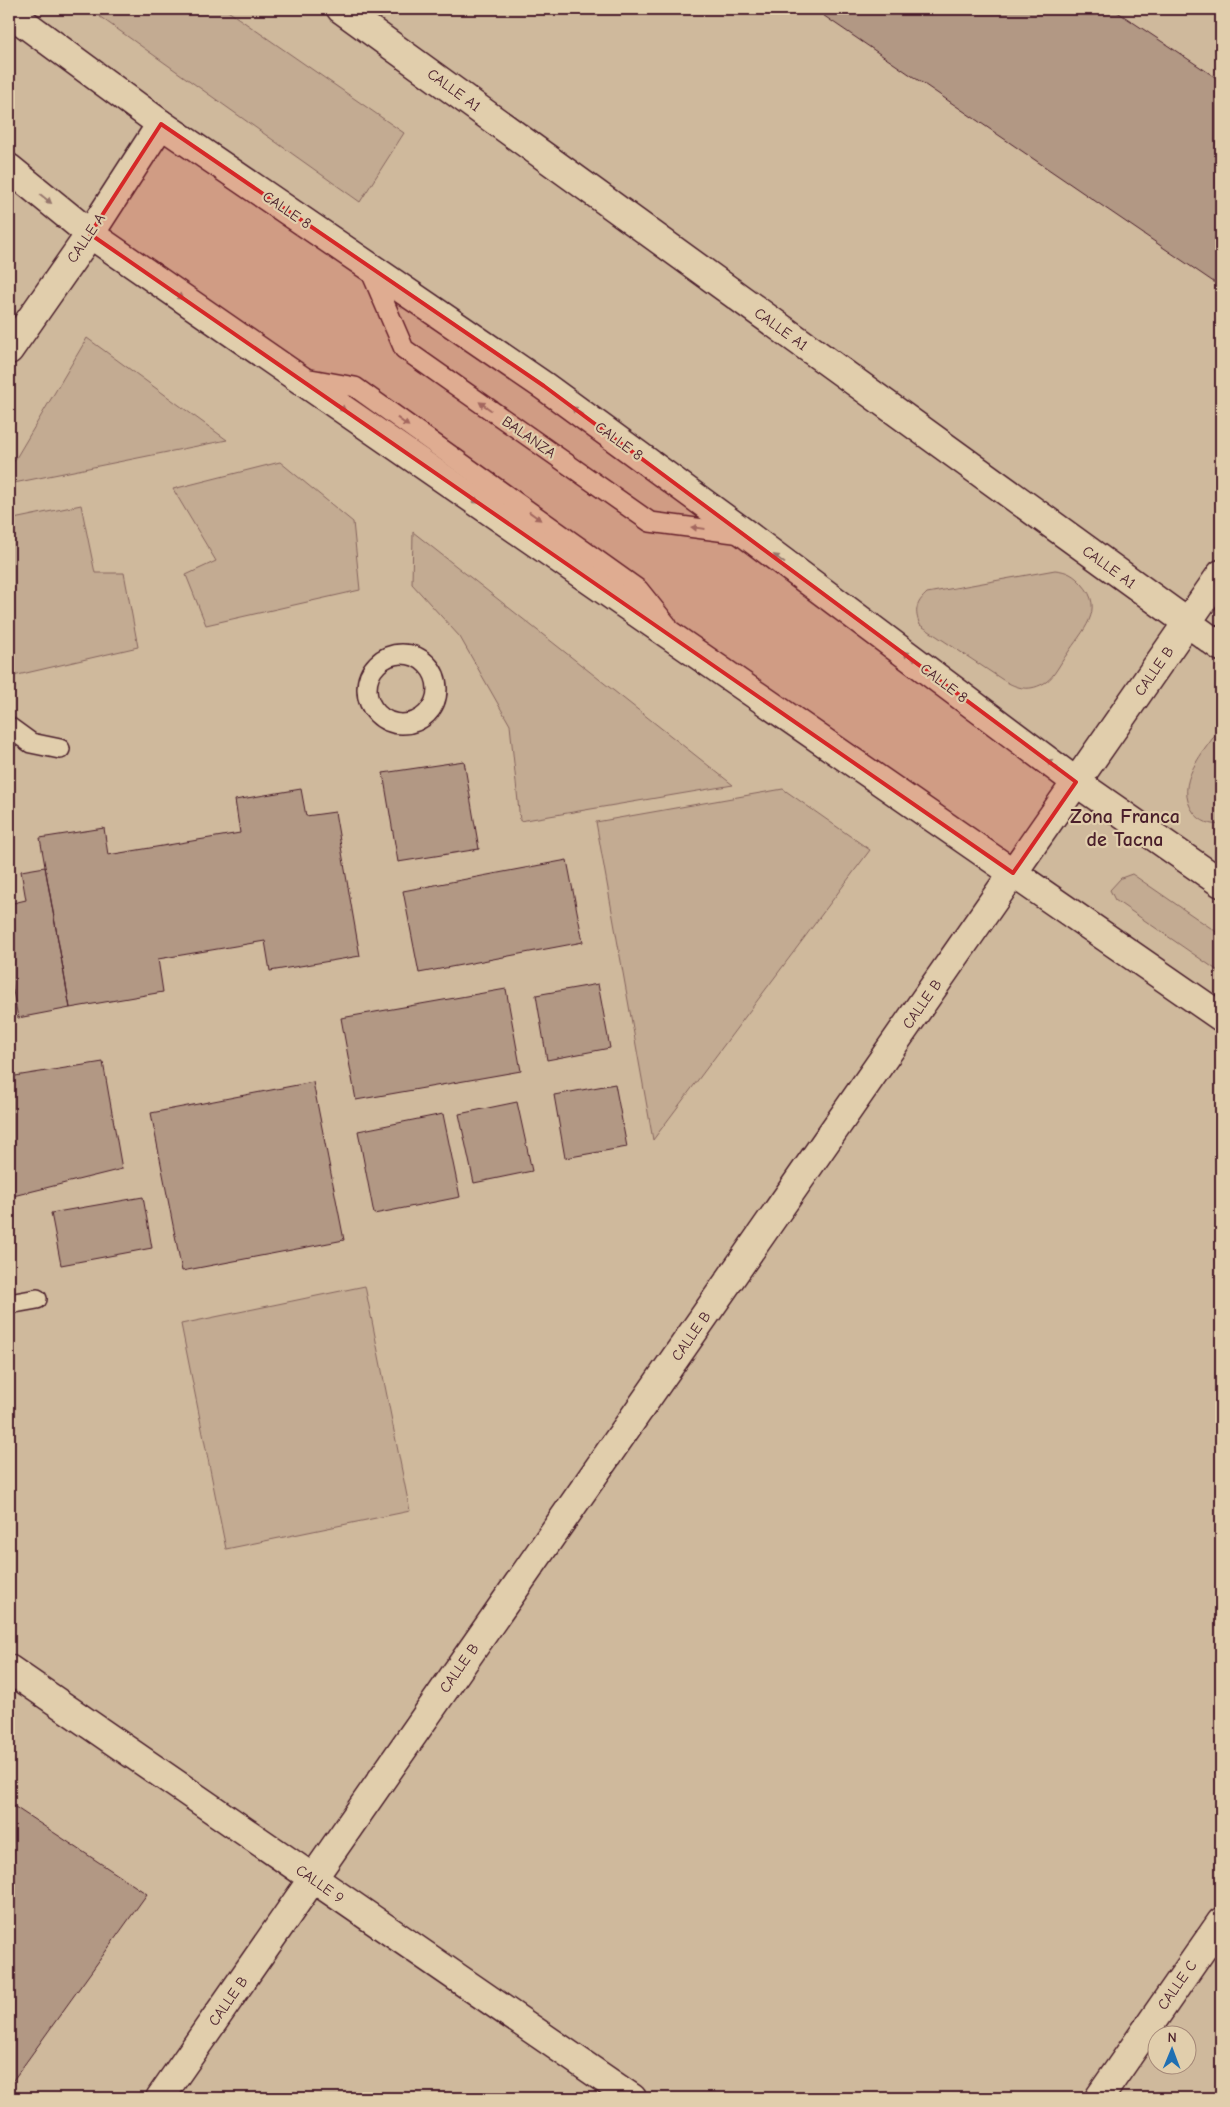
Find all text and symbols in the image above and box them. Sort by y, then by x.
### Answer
street label: CALLE A1 [424,65,484,115]
street label: CALLE 8 [259,187,315,233]
one-way arrow [40,193,53,204]
street label: CALLE A [63,210,109,266]
one-way arrow [171,290,184,300]
street label: CALLE A1 [751,304,811,354]
one-way arrow [478,401,492,411]
one-way arrow [333,402,347,412]
one-way arrow [571,405,584,416]
street label: BALANZA [499,412,560,462]
one-way arrow [396,416,409,427]
street label: CALLE 8 [592,418,646,464]
one-way arrow [467,494,480,504]
one-way arrow [528,511,542,521]
one-way arrow [689,524,705,532]
street label: CALLE A1 [1079,542,1139,592]
one-way arrow [773,553,786,564]
street label: CALLE B [1130,643,1178,699]
one-way arrow [903,651,916,662]
street label: CALLE 8 [917,659,971,707]
one-way arrow [1046,759,1059,770]
district label: Zona Franca de Tacna [1070,805,1180,851]
street label: CALLE B [898,976,946,1032]
street label: CALLE B [667,1308,715,1364]
street label: CALLE B [435,1640,483,1696]
street label: CALLE 9 [292,1861,348,1907]
street label: CALLE C [1154,1957,1200,2013]
street label: CALLE B [204,1973,252,2029]
north arrow [1148,2024,1198,2074]
text: N [1168,2029,1177,2046]

